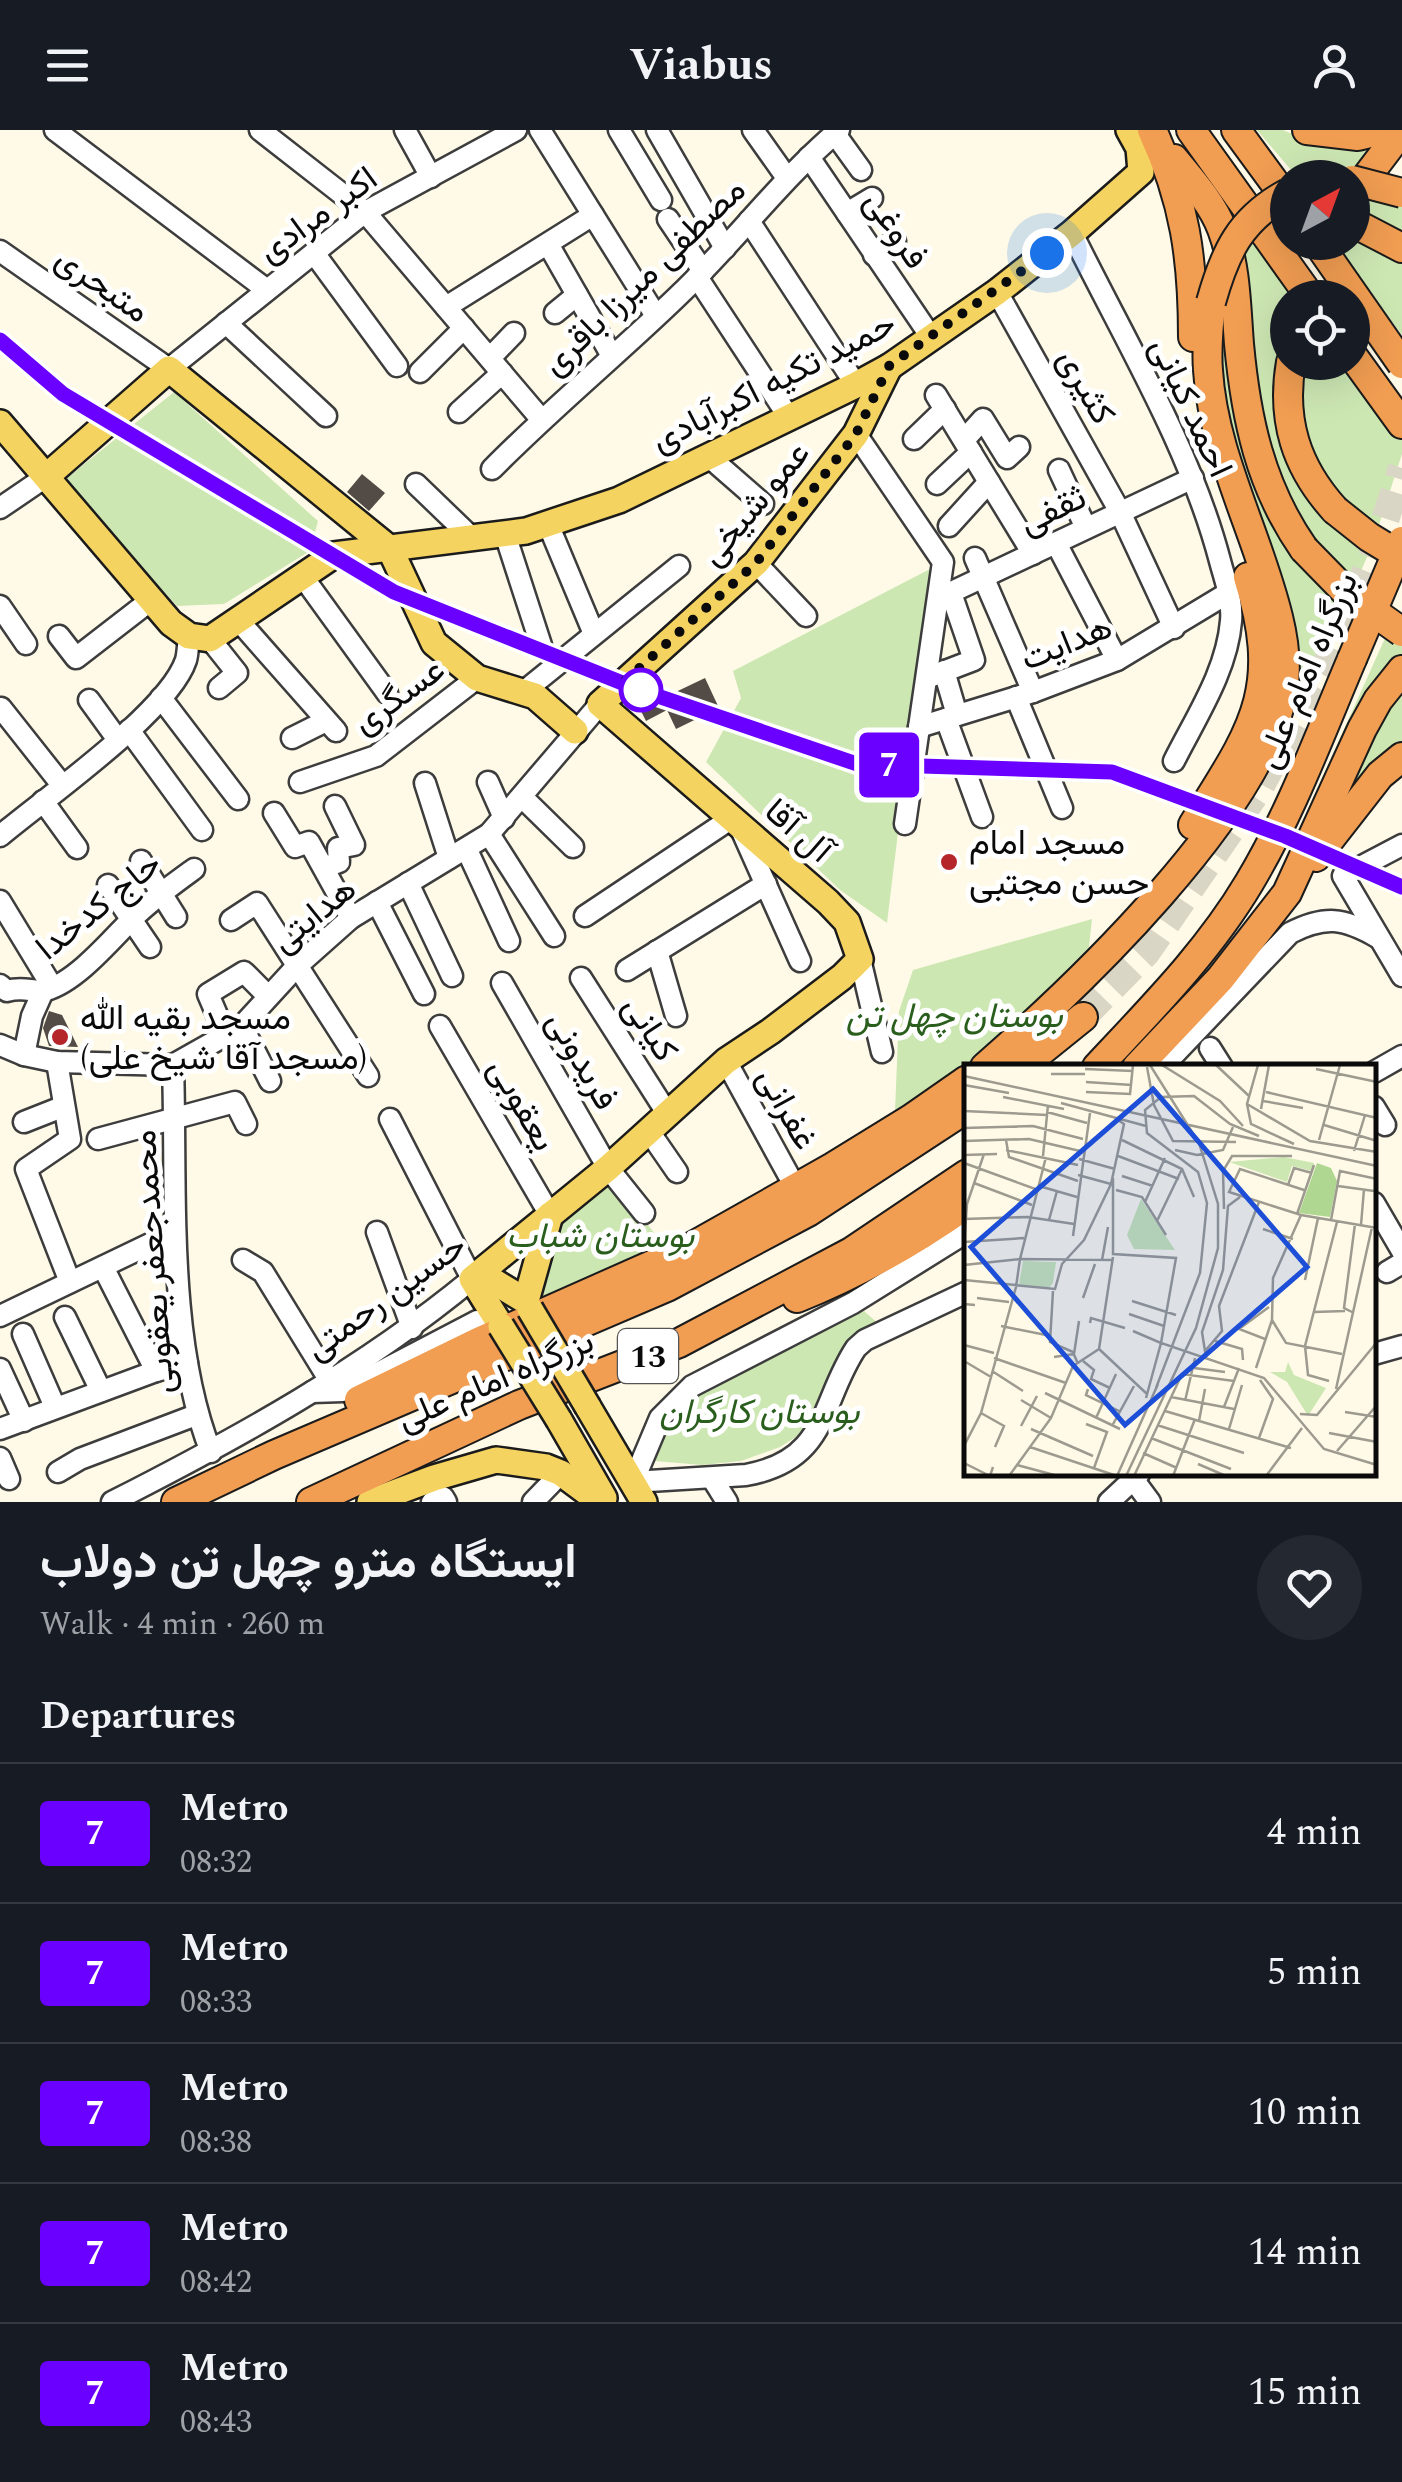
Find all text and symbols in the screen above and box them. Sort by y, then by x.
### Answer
text: Viabus [629,31,773,100]
icon: menu [40,38,95,93]
icon: person [1307,38,1362,93]
street label: اکبر مرادی [247,153,389,277]
north arrow [1270,160,1370,260]
map controls [1270,160,1370,380]
street label: مصطفی میرزا باقری [530,165,758,389]
street label: فروغی [850,180,942,280]
your location [1022,228,1072,278]
street label: متبحری [44,233,161,337]
button: locate [1270,280,1370,380]
street label: حمید تکیه اکبرآبادی [642,298,905,467]
street label: احمد کیانی [1135,329,1246,486]
street label: کثیری [1043,339,1128,435]
street label: عمو شیخی [687,430,824,578]
street label: ثقفی [1010,471,1095,549]
street label: بزرگراه امام علی [1242,564,1373,777]
street label: هدایت [1013,601,1120,686]
street label: عسگری [341,644,456,748]
unlabelled marker [620,669,662,711]
line badge: 7 [856,732,922,798]
text: 7 [879,739,899,792]
street label: آل آقا [752,786,846,878]
place label: مسجد امام حسن مجتبی [969,817,1149,910]
street label: حاج کدخدا [24,839,174,974]
marker: مسجد امام حسن مجتبی [938,851,960,873]
street label: هدایتی [259,864,368,966]
street label: کیانی [608,985,691,1073]
park label: بوستان چهل تن [846,990,1064,1043]
place label: مسجد بقیه الله (مسجد آقا شیخ علی) [80,992,367,1085]
street label: فریدونی [532,1001,631,1120]
marker: مسجد بقیه الله (مسجد آقا شیخ علی) [49,1026,71,1048]
street label: یعقوبی [474,1048,570,1161]
street label: غفرانی [742,1058,831,1160]
inset map [964,1064,1377,1477]
street label: محمدجعفر یعقوبی [118,1128,189,1396]
park label: بوستان شباب [506,1210,695,1263]
street label: حسین رحمتی [294,1220,478,1374]
street label: بزرگراه امام علی [389,1315,602,1446]
road number: 13 [618,1329,678,1383]
park label: بوستان کارگران [659,1386,861,1439]
text: ایستگاه مترو چهل تن دولاب [40,1526,577,1599]
button: heart [1257,1535,1362,1640]
text: Walk · 4 min · 260 m [40,1600,325,1649]
text: Departures [40,1688,236,1746]
text: Metro [180,1780,288,1838]
text: 4 min [1267,1804,1362,1862]
text: 7 [85,1807,105,1860]
text: 08:32 [180,1838,252,1887]
text: Metro [180,1920,288,1978]
text: 5 min [1267,1944,1362,2002]
text: 7 [85,1947,105,2000]
text: 08:33 [180,1978,252,2027]
text: Metro [180,2060,288,2118]
text: 10 min [1248,2084,1362,2142]
text: 7 [85,2087,105,2140]
text: 08:38 [180,2118,252,2167]
text: Metro [180,2200,288,2258]
text: 14 min [1248,2224,1362,2282]
text: 7 [85,2227,105,2280]
text: 08:42 [180,2258,252,2307]
text: Metro [180,2340,288,2398]
text: 15 min [1248,2364,1362,2422]
text: 7 [85,2367,105,2420]
text: 08:43 [180,2398,252,2447]

